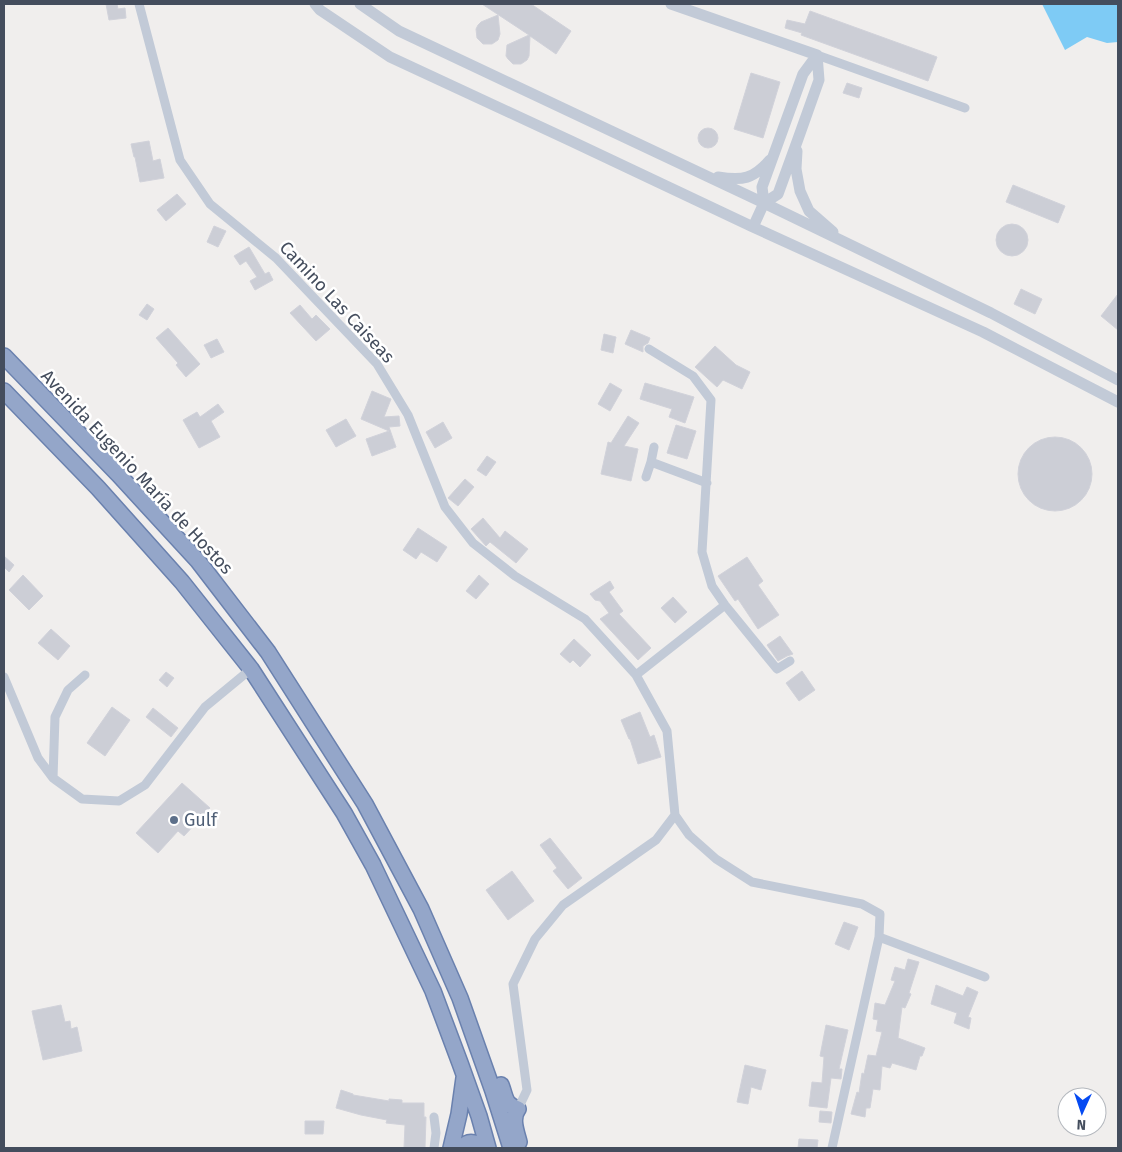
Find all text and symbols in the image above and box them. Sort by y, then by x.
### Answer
street label: Camino Las Caiseas [275,237,399,367]
street label: Avenida Eugenio María de Hostos [36,365,238,579]
place label: Gulf [184,809,219,831]
marker: Gulf [168,814,180,826]
north arrow [1057,1087,1107,1137]
text: N [1076,1116,1086,1133]

